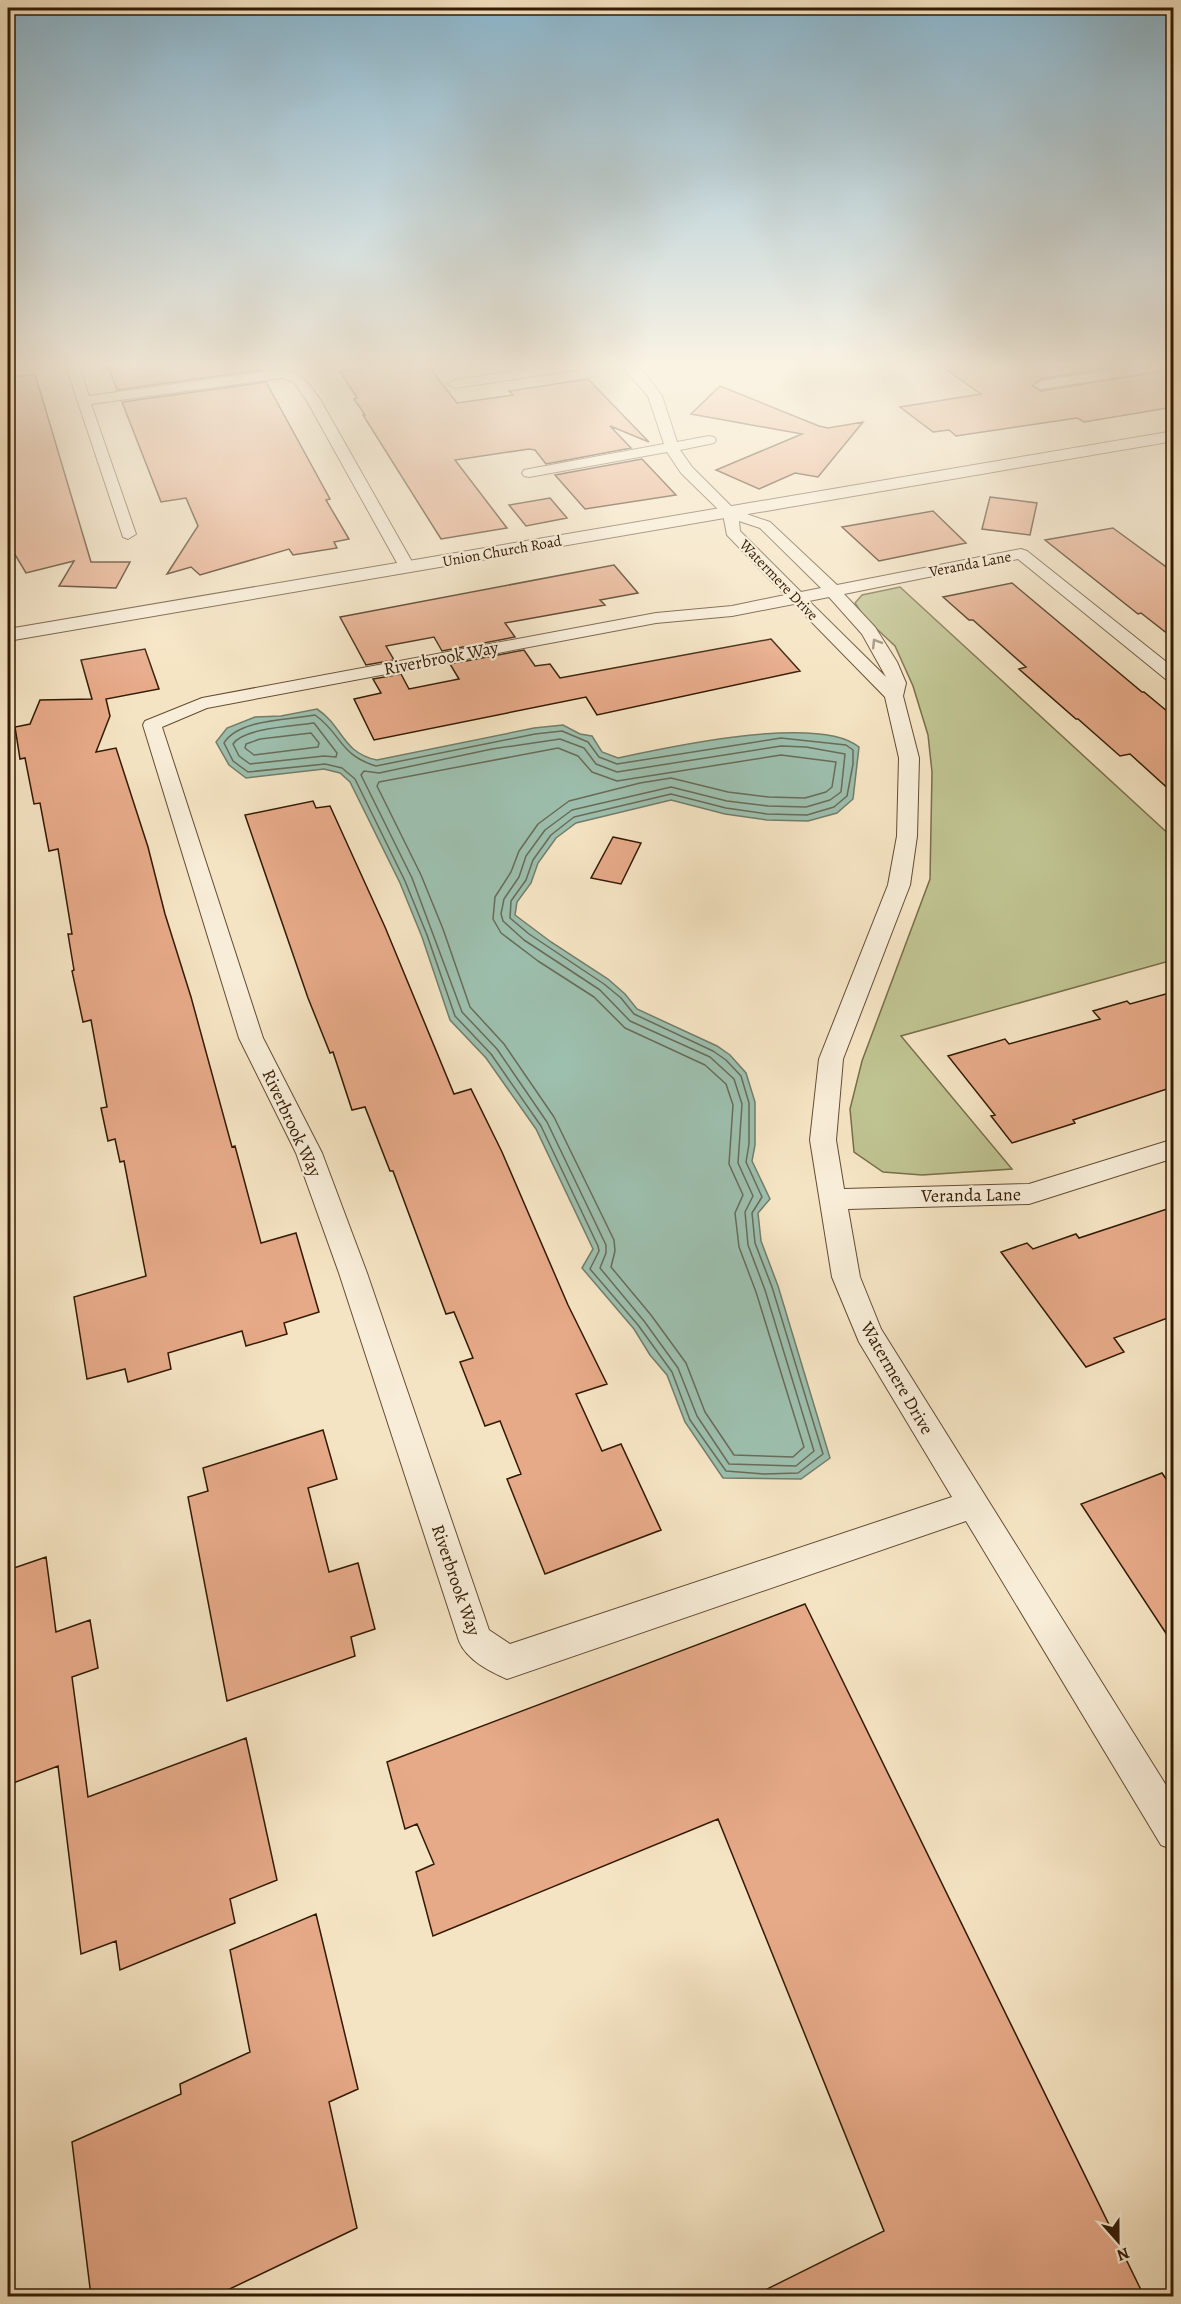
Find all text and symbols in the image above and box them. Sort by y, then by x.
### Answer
street label: Union Church Road [441,531,564,571]
street label: Watermere Drive [735,534,823,625]
street label: Veranda Lane [926,546,1013,582]
street label: Riverbrook Way [382,635,501,681]
one-way arrow [872,639,884,649]
street label: Riverbrook Way [257,1065,328,1182]
street label: Veranda Lane [920,1182,1021,1208]
street label: Watermere Drive [855,1316,939,1439]
street label: Riverbrook Way [426,1521,487,1640]
north arrow [1088,2211,1148,2271]
text: N [1113,2242,1132,2267]

